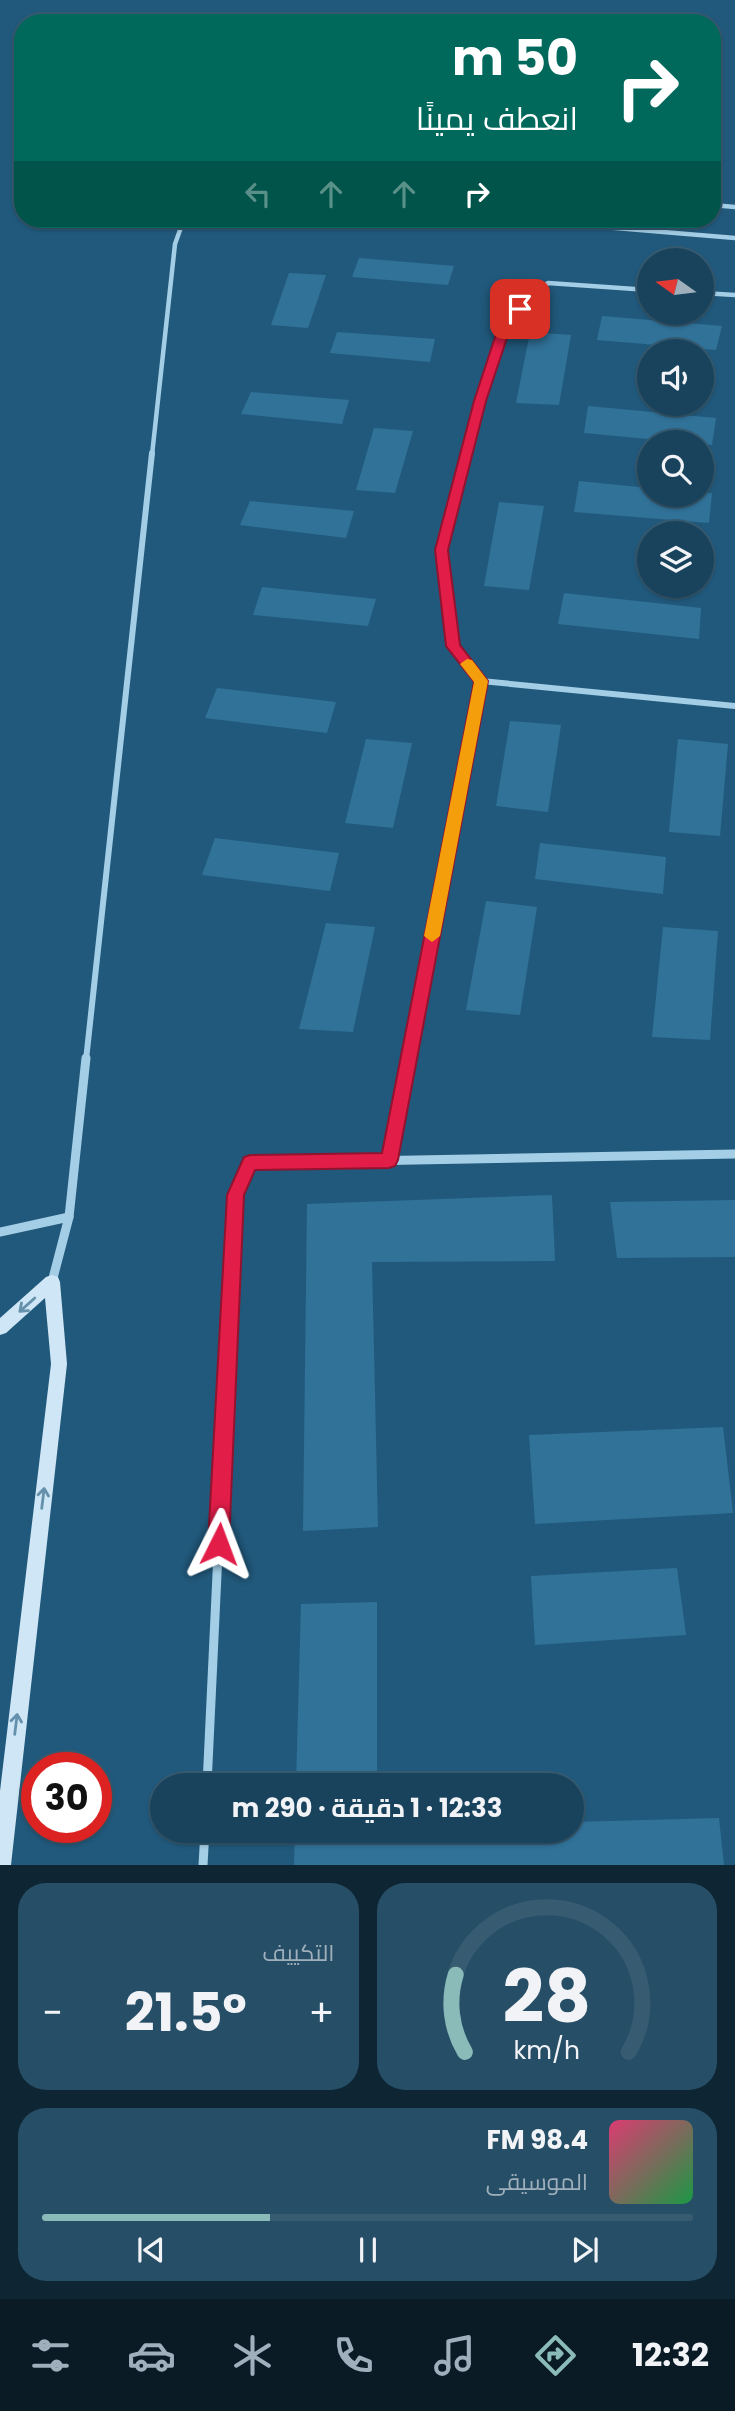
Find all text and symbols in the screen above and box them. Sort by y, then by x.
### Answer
text: 50 m [452,24,578,92]
icon: right [602,42,693,133]
text: انعطف يمينًا [416,96,578,141]
icon: left [239,175,277,213]
icon: ahead [312,175,350,213]
icon: ahead [385,175,423,213]
icon: right [458,175,496,213]
north arrow [637,248,714,326]
map controls [637,248,714,598]
pin [490,279,550,339]
icon: arrive [501,290,539,328]
button: sound [637,339,714,416]
button: search [637,430,714,507]
button: layers [637,521,714,598]
one-way arrow [18,1297,36,1313]
one-way arrow [37,1487,50,1510]
position arrow [182,1507,256,1581]
one-way arrow [10,1713,23,1736]
speed limit sign: 30 [21,1752,112,1843]
text: 12:33 · 1 دقيقة · 290 m [232,1790,502,1826]
text: التكييف [262,1937,335,1969]
text: 28 [502,1947,591,2048]
text: 21.5° [125,1976,247,2049]
text: − [42,1986,63,2039]
text: + [309,1986,335,2039]
text: km/h [513,2033,580,2068]
text: 98.4 FM [487,2122,588,2158]
text: الموسيقى [486,2166,588,2198]
icon: previous [132,2231,170,2269]
icon: pause [349,2231,387,2269]
icon: next [566,2231,604,2269]
icon: filters [26,2331,75,2380]
icon: car [127,2331,176,2380]
icon: climate [228,2331,277,2380]
icon: phone [329,2331,378,2380]
icon: music [430,2331,479,2380]
icon: directions [531,2331,580,2380]
text: 12:32 [632,2332,709,2377]

